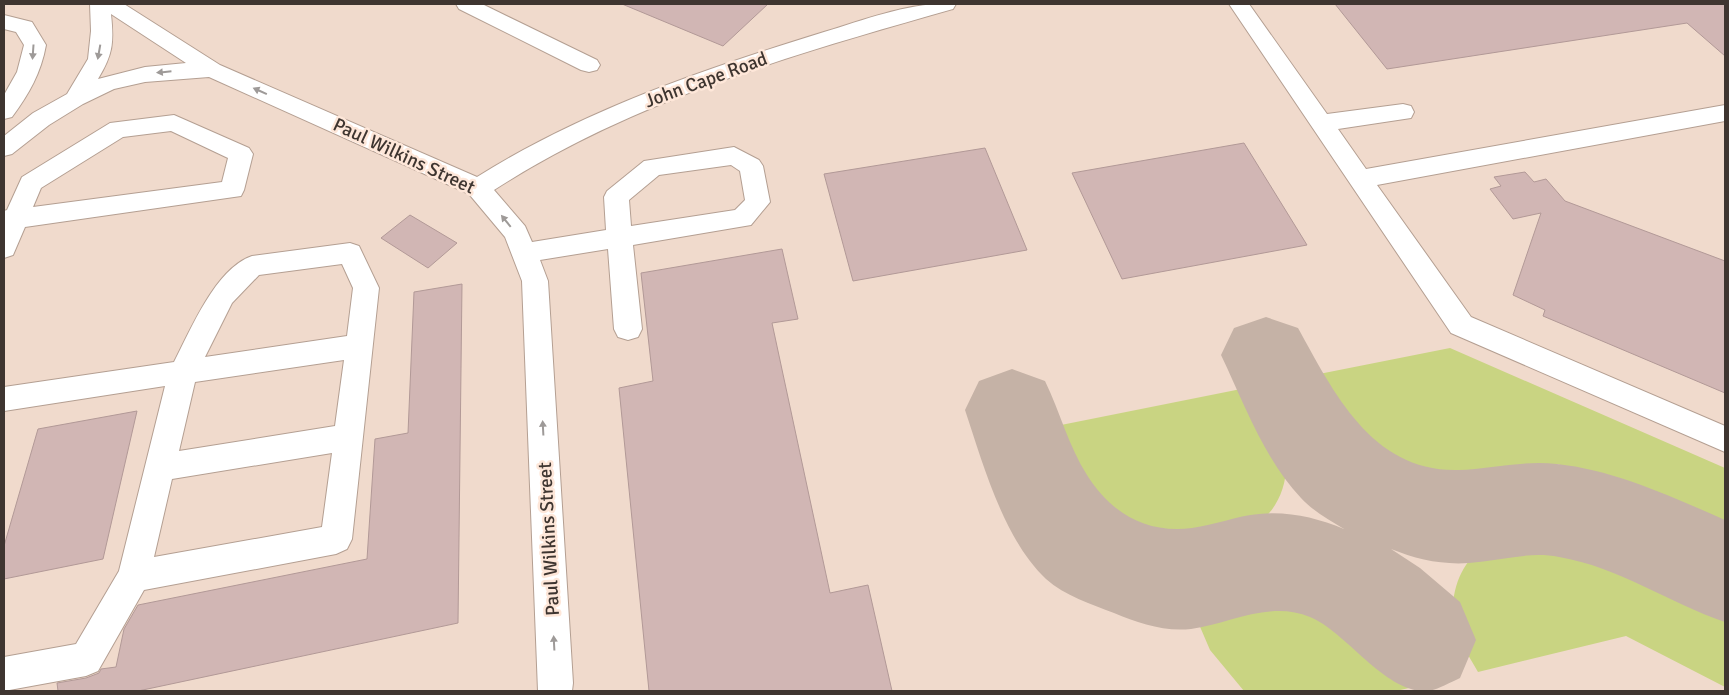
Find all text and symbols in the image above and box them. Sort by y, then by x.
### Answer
one-way arrow [29,44,37,60]
one-way arrow [95,45,103,61]
street label: John Cape Road [641,47,771,113]
one-way arrow [155,68,171,76]
one-way arrow [253,86,267,94]
street label: Paul Wilkins Street [329,113,479,200]
one-way arrow [500,214,511,227]
one-way arrow [538,420,546,436]
street label: Paul Wilkins Street [533,461,565,616]
one-way arrow [550,634,558,650]

